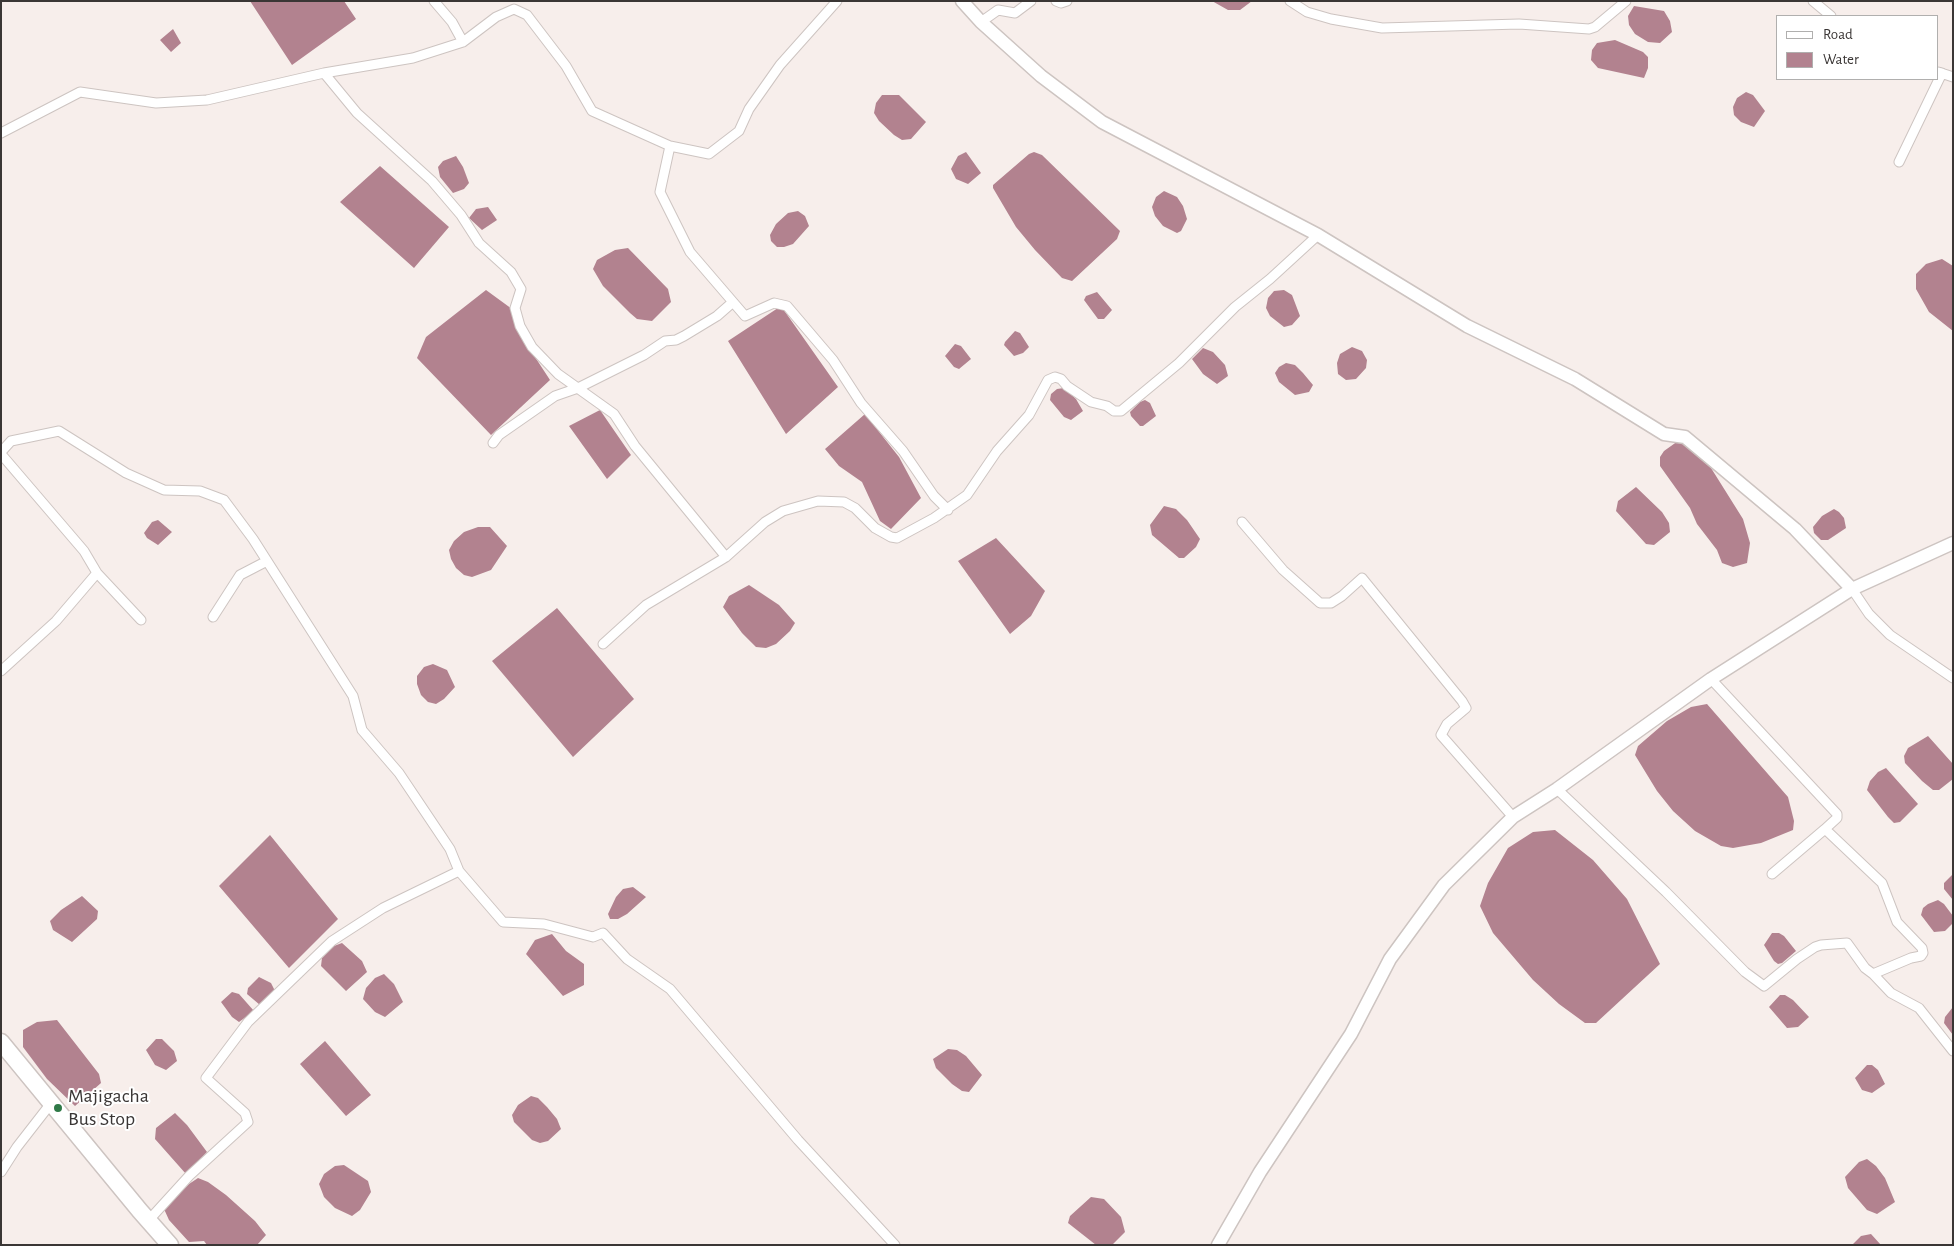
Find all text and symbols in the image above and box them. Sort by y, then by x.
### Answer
legend [1776,15,1939,80]
text: Road [1823,27,1853,42]
text: Water [1823,52,1859,67]
place label: Majigacha Bus Stop [68,1084,149,1131]
marker: Majigacha Bus Stop [52,1102,64,1114]

